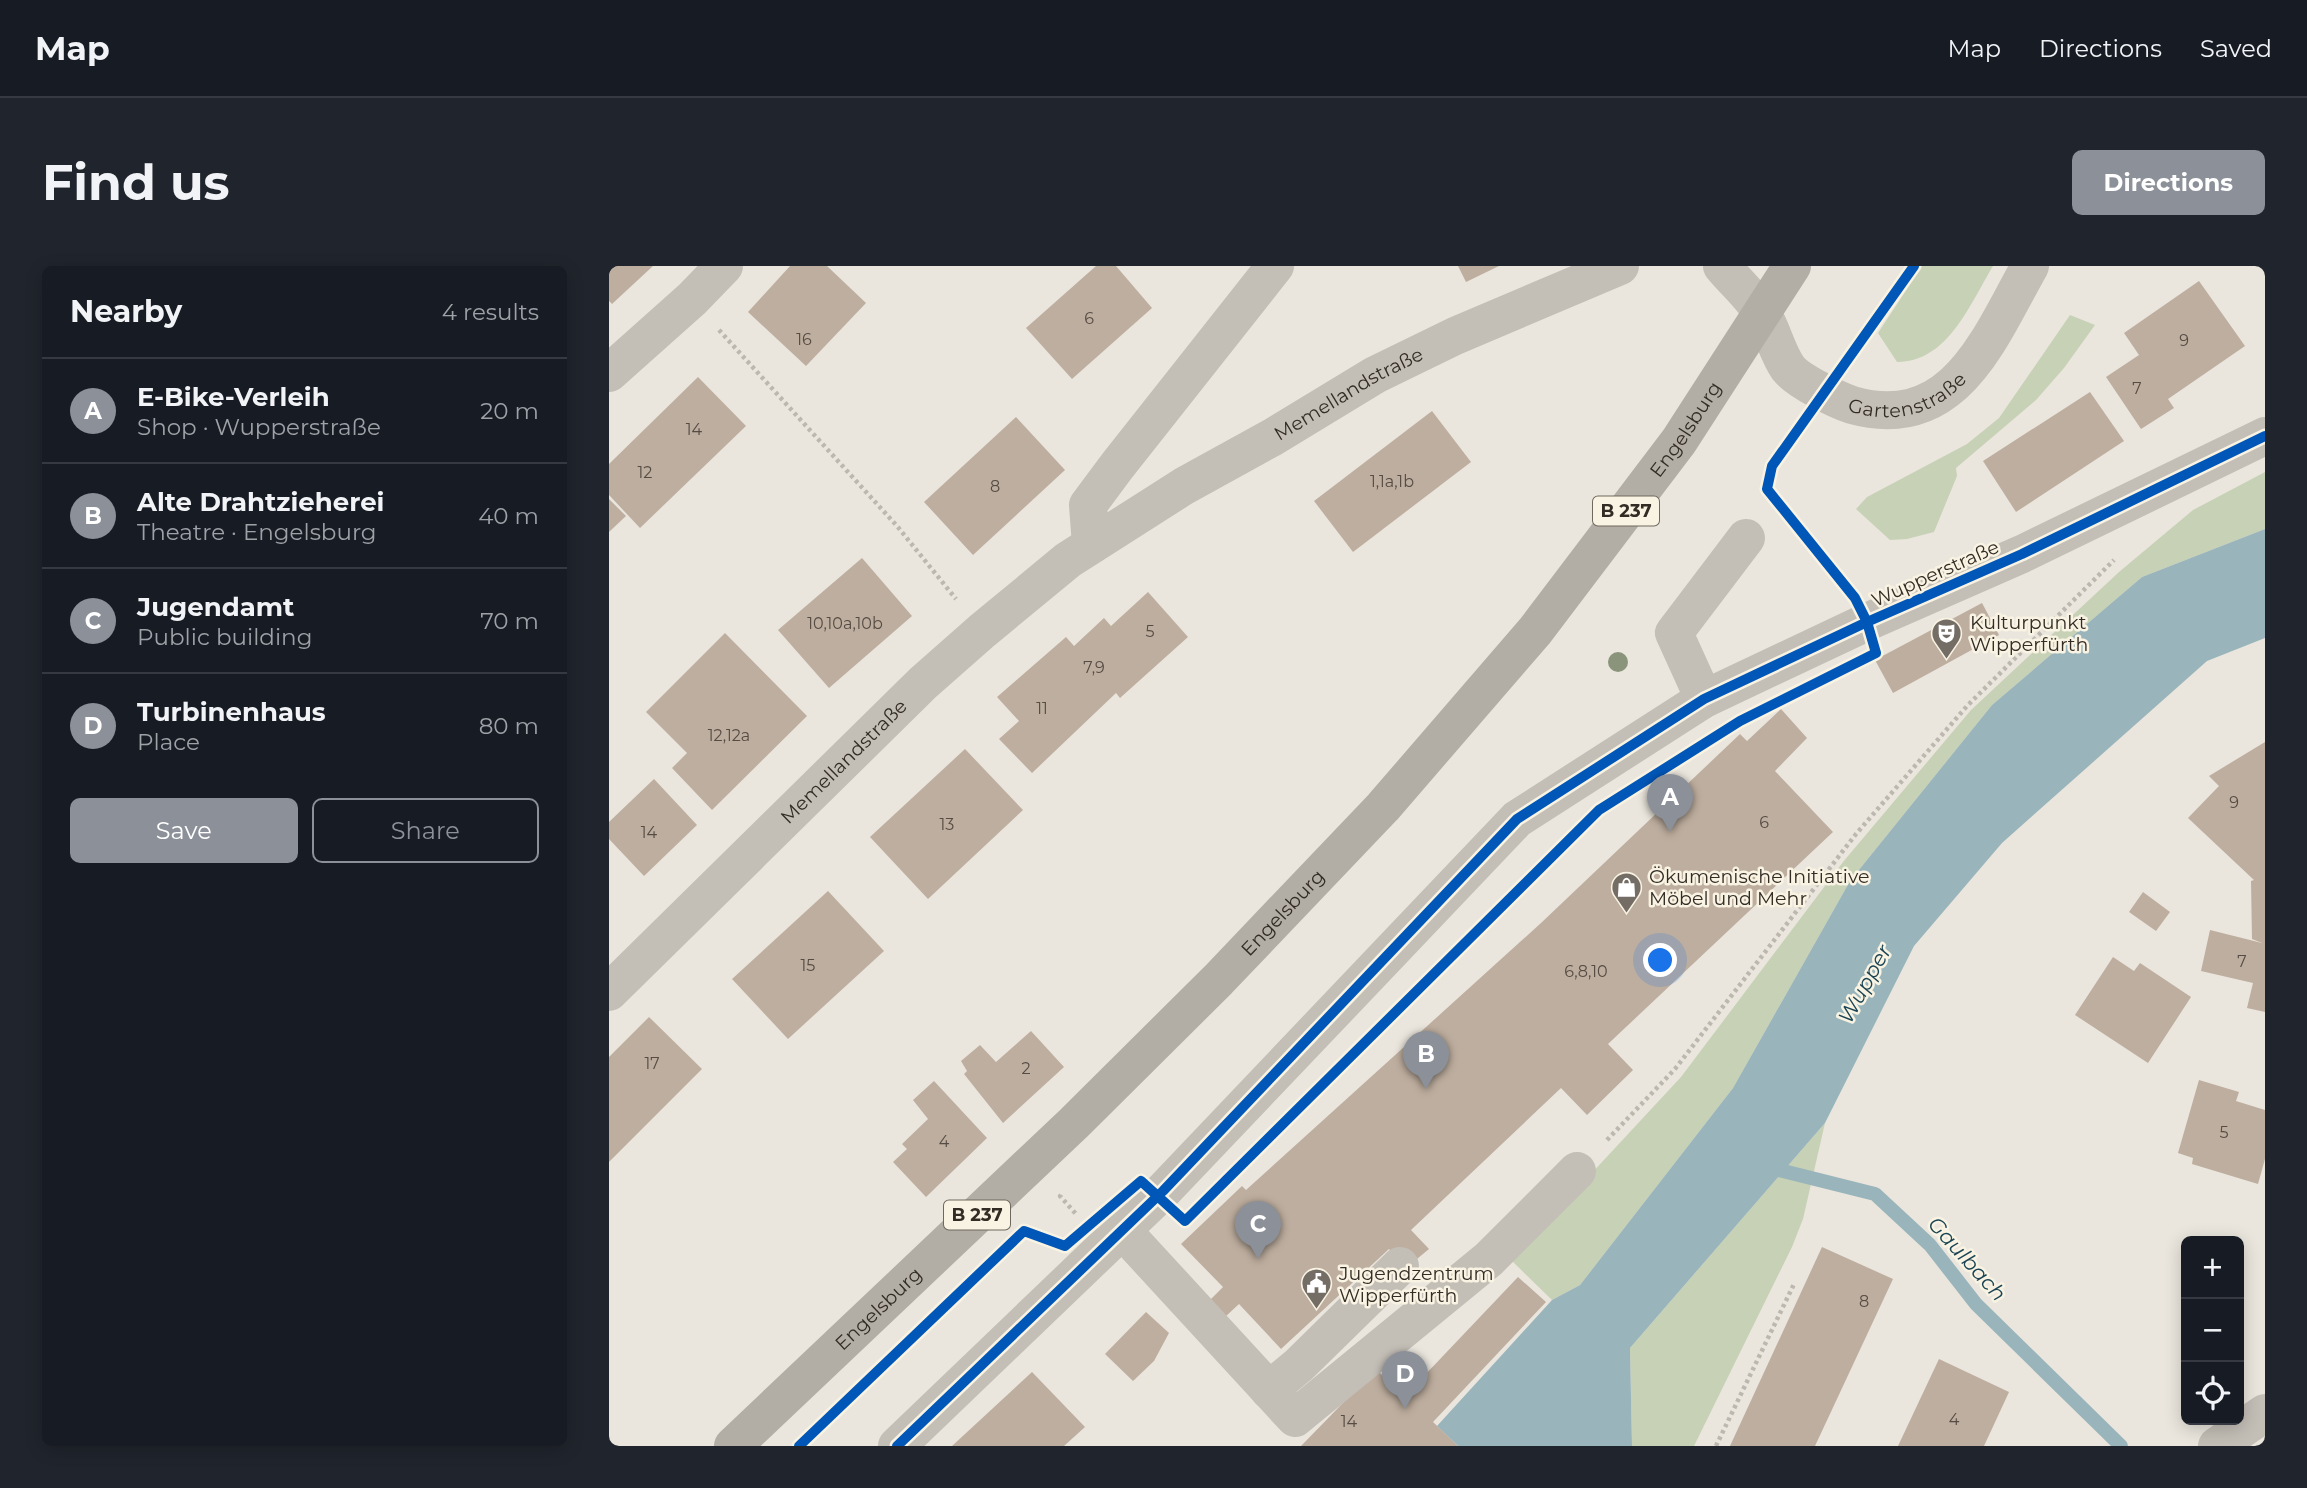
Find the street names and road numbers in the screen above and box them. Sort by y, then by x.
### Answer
street label: Memellandstraße [1270,342,1427,446]
street label: Gartenstraße [1846,368,1971,422]
street label: Engelsburg [1645,377,1726,482]
road number: B 237 [1593,496,1659,526]
street label: Wupperstraße [1868,535,2003,612]
street label: Memellandstraße [776,695,912,829]
street label: Engelsburg [1236,865,1329,961]
road number: B 237 [944,1200,1010,1230]
street label: Engelsburg [831,1262,927,1355]

